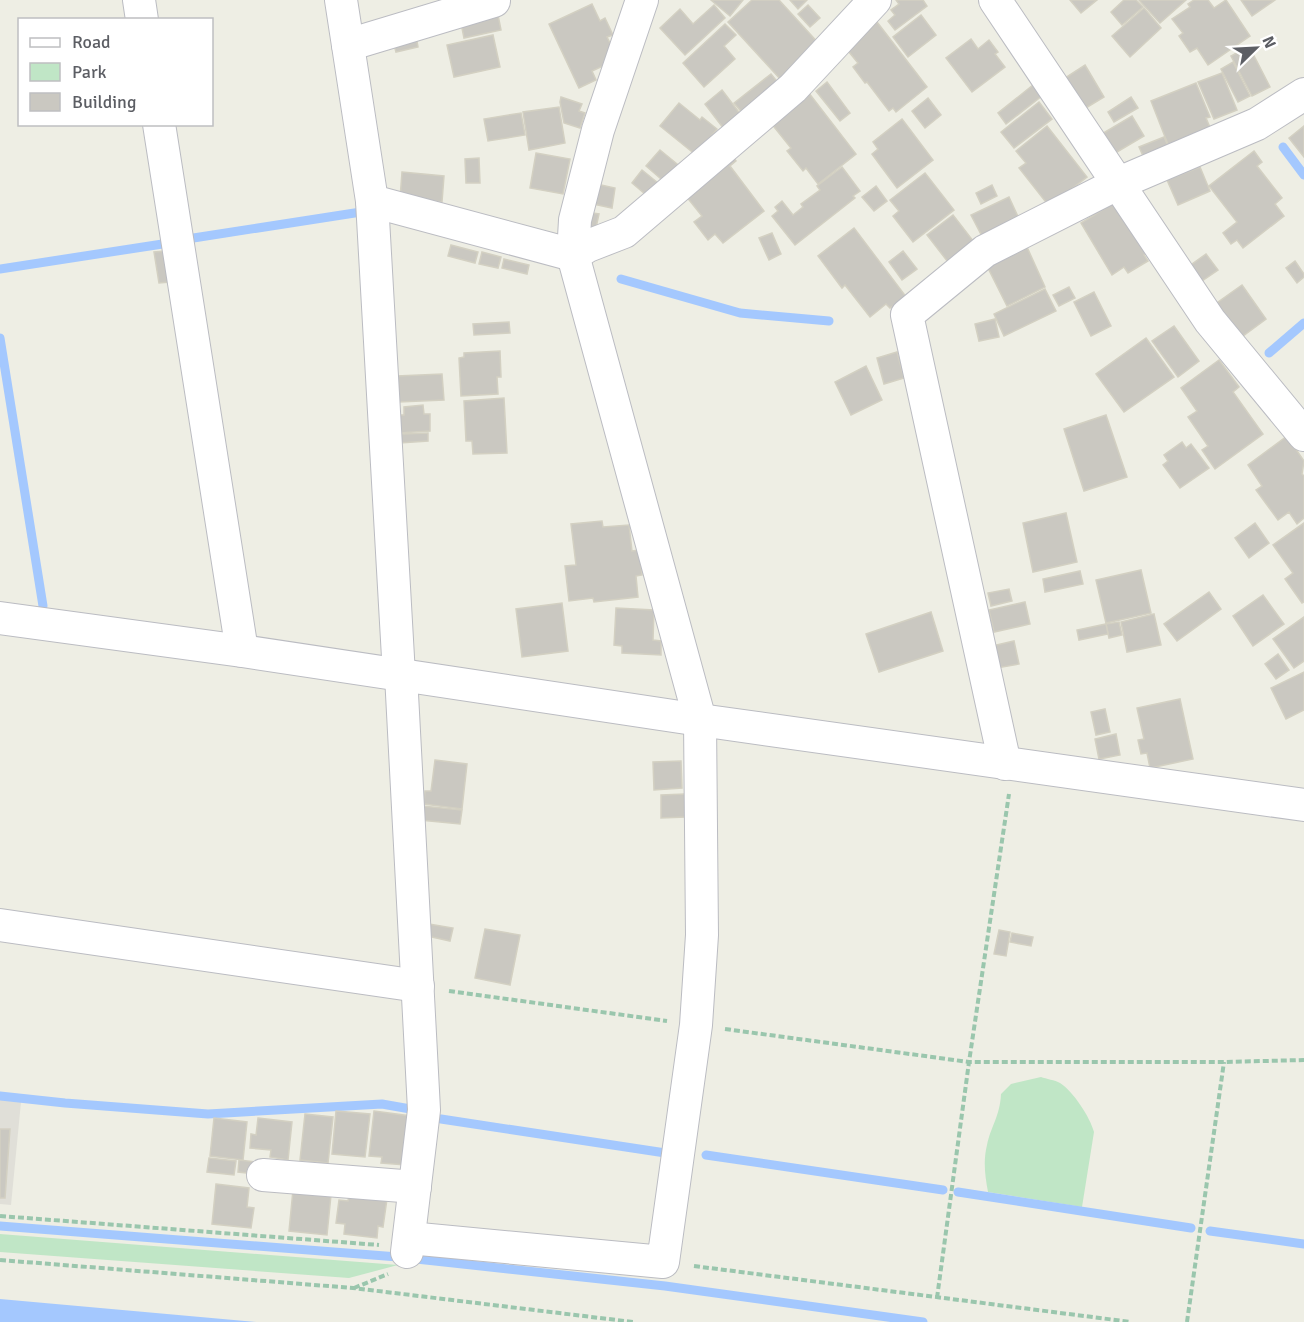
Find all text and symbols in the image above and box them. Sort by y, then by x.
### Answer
legend [18,18,213,126]
north arrow [1226,18,1286,78]
text: Road [72,31,111,53]
text: N [1257,33,1280,51]
text: Park [72,61,107,83]
text: Building [72,91,136,113]

